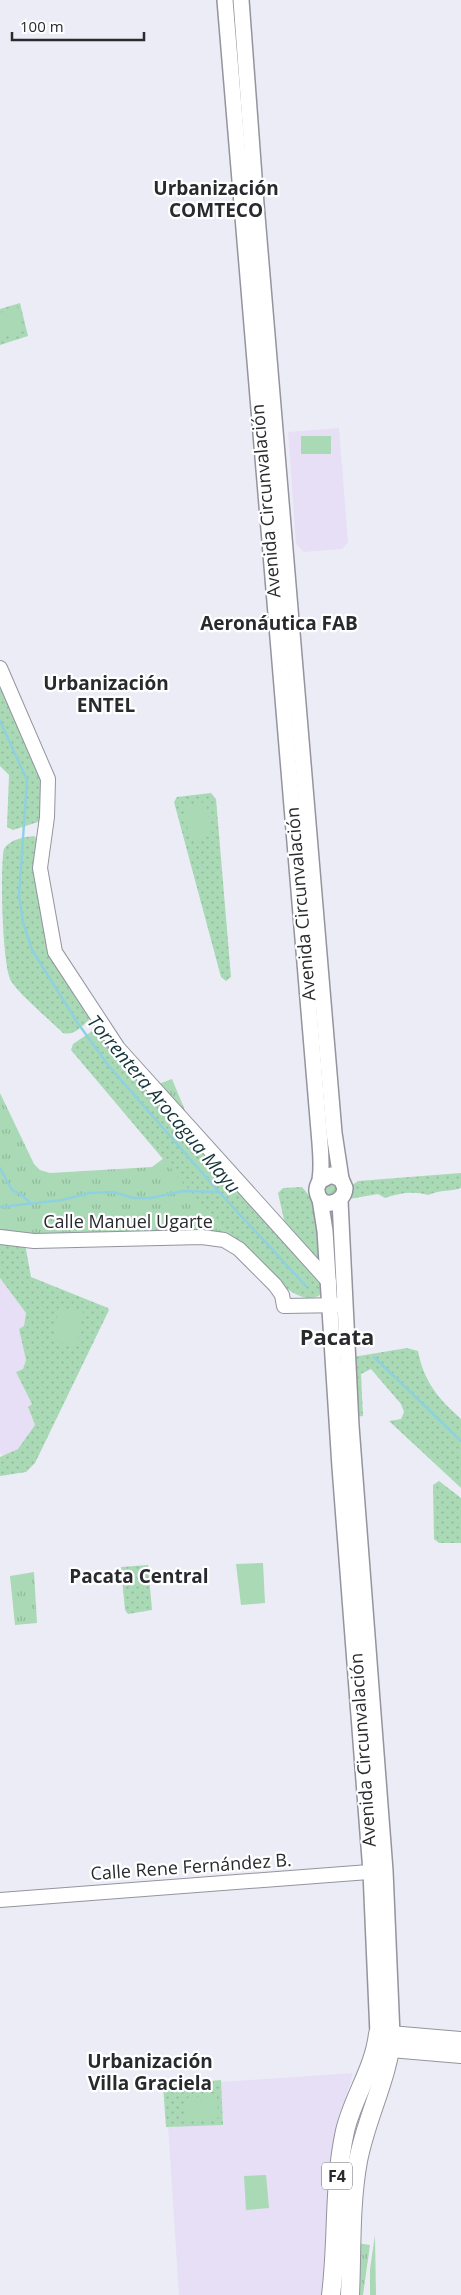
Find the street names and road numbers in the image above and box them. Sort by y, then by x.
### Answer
street label: Avenida Circunvalación [245,403,285,599]
street label: Avenida Circunvalación [280,806,320,1002]
street label: Calle Manuel Ugarte [43,1209,213,1233]
street label: Avenida Circunvalación [343,1652,381,1848]
street label: Calle Rene Fernández B. [90,1847,292,1885]
road number: F4 [322,2162,352,2190]

